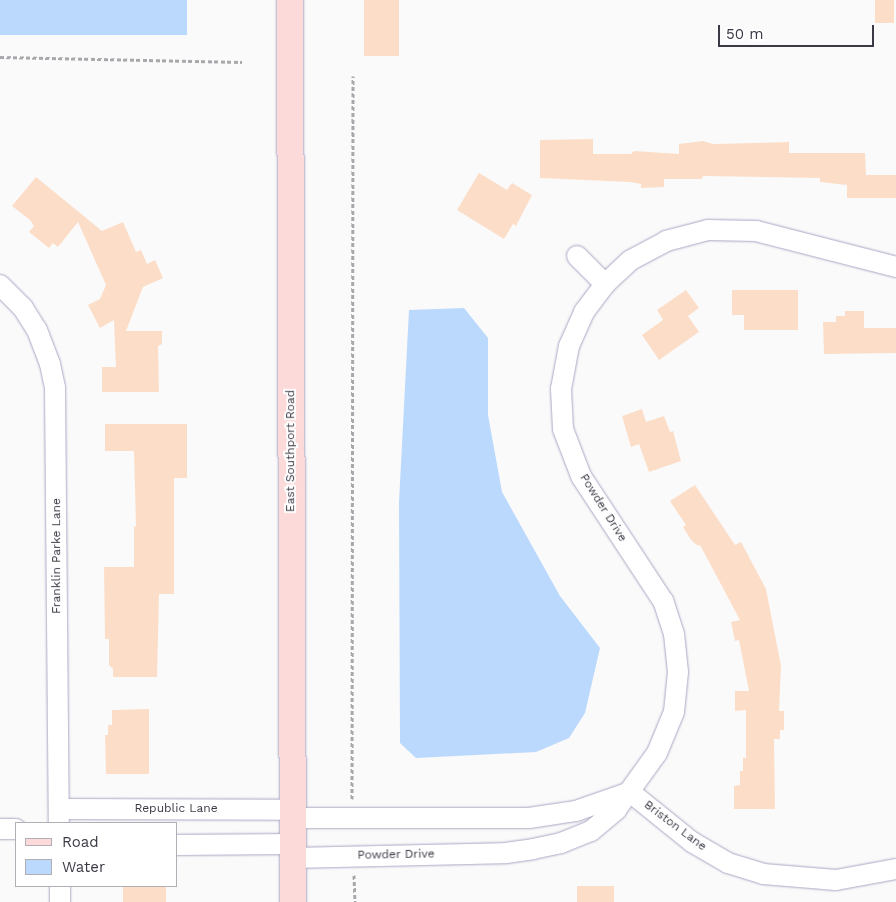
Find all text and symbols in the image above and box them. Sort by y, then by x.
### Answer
scale bar [721,15,877,47]
text: 50 m [726,25,763,43]
street label: East Southport Road [284,390,298,512]
street label: Powder Drive [576,471,630,545]
street label: Franklin Parke Lane [50,498,64,614]
street label: Briston Lane [641,798,709,854]
street label: Republic Lane [134,802,218,816]
legend [15,822,178,887]
text: Road [62,833,99,851]
street label: Powder Drive [357,847,435,863]
text: Water [62,858,105,876]

